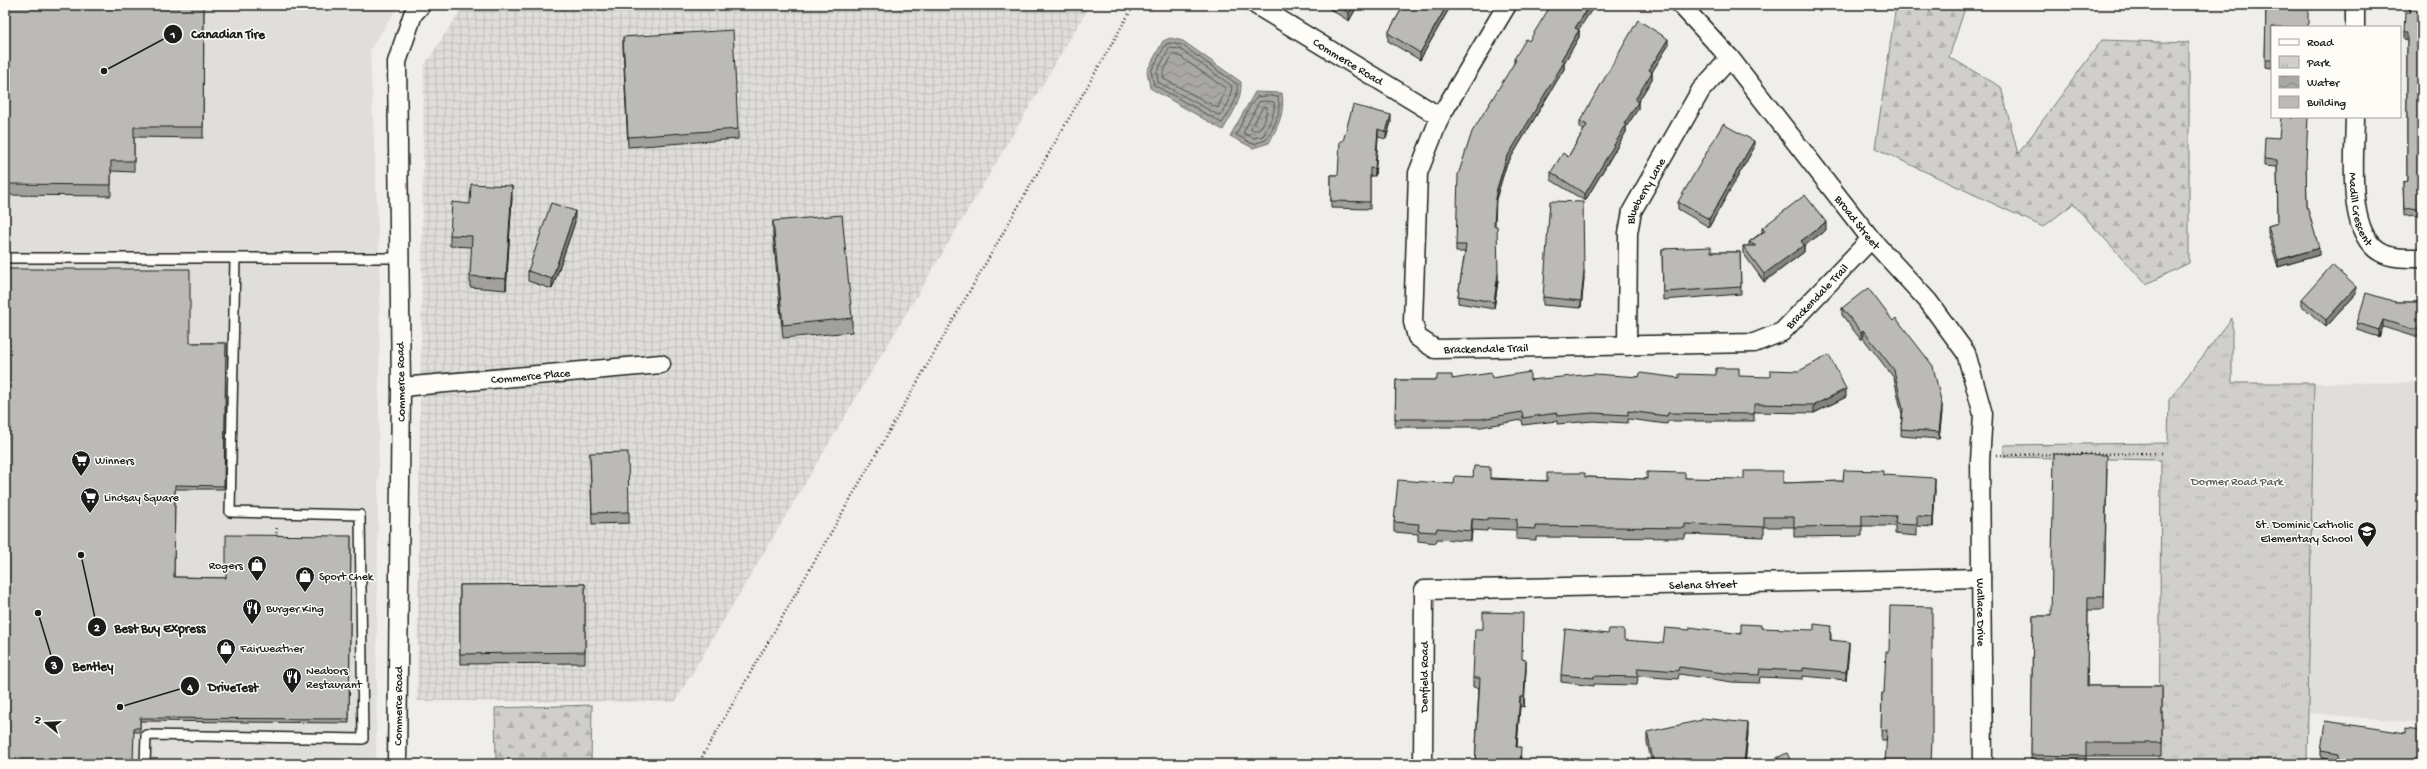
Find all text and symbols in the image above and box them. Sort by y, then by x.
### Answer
callout: Canadian Tire [163,21,273,46]
legend [2271,26,2401,118]
text: Canadian Tire [190,28,266,43]
text: 1 [170,29,176,43]
street label: Commerce Road [1310,36,1386,90]
text: Road [2307,37,2334,51]
text: Park [2306,57,2332,71]
text: Water [2307,77,2341,91]
text: Building [2306,97,2346,111]
street label: Blueberry Lane [1625,155,1670,226]
street label: Madill Crescent [2345,172,2375,251]
street label: Broad Street [1830,192,1883,254]
street label: Brackendale Trail [1783,262,1853,333]
street label: Commerce Road [394,341,410,422]
street label: Brackendale Trail [1443,342,1529,358]
street label: Commerce Place [490,367,572,388]
supermarket icon: Winners [70,449,92,477]
place label: Winners [95,455,135,469]
park label: Dormer Road Park [2190,476,2285,490]
supermarket icon: Lindsay Square [79,486,101,514]
place label: Lindsay Square [104,492,180,506]
place label: St. Dominic Catholic Elementary School [2255,519,2354,547]
school or university icon: St. Dominic Catholic Elementary School [2356,520,2378,548]
shop icon: Rogers [246,554,268,582]
place label: Rogers [209,560,244,574]
shop icon: Sport Chek [294,565,316,593]
place label: Sport Chek [319,571,375,585]
street label: Selena Street [1669,578,1738,594]
street label: Wallace Drive [1972,578,1987,647]
restaurant icon: Burger King [241,597,263,625]
place label: Burger King [265,603,324,617]
callout: Best Buy Express [87,614,214,639]
text: 2 [94,622,100,636]
text: Best Buy Express [114,622,207,638]
shop icon: Fairweather [215,637,237,665]
street label: Denfield Road [1418,641,1433,714]
place label: Fairweather [239,643,305,657]
callout: Bentley [44,653,121,678]
text: 3 [50,660,57,674]
text: Bentley [72,660,114,675]
place label: Neabors Restaurant [306,665,363,693]
street label: Commerce Road [392,665,407,746]
restaurant icon: Neabors Restaurant [281,666,303,694]
callout: DriveTest [180,674,266,699]
text: DriveTest [207,681,260,696]
text: 4 [186,682,193,696]
north arrow [26,703,66,743]
text: N [32,715,45,726]

